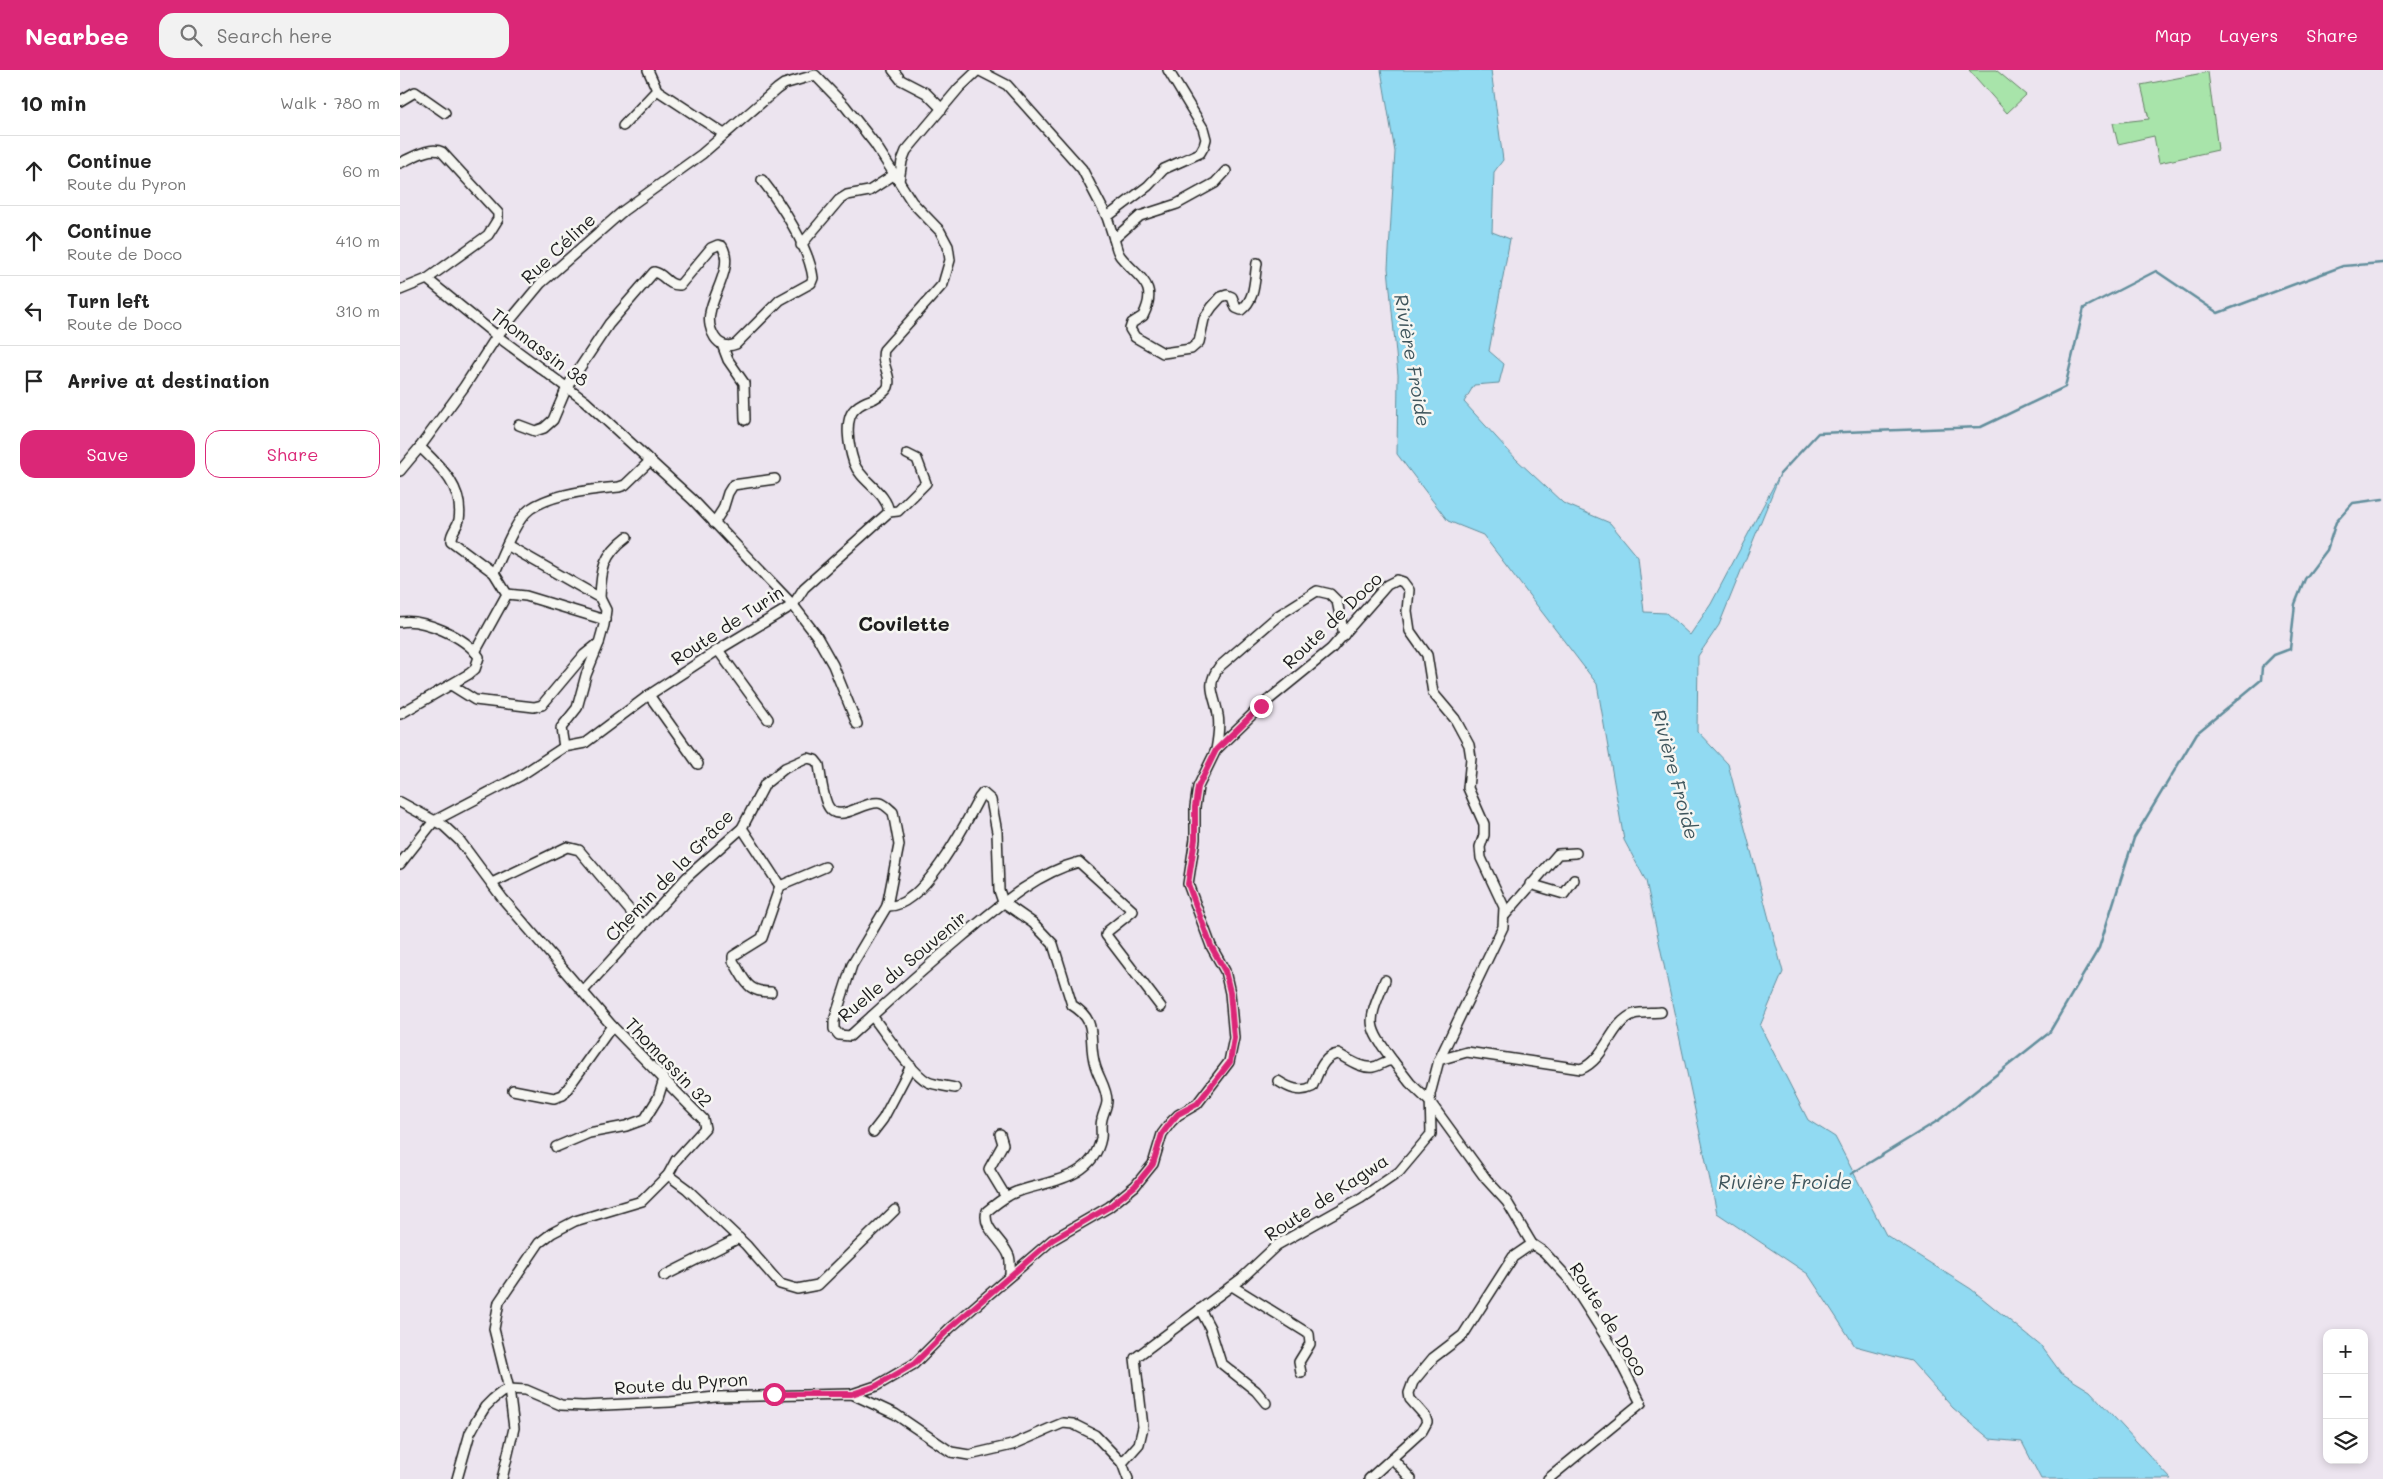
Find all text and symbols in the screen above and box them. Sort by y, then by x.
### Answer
search box [159,13,509,58]
text: Nearbee [25,20,129,51]
icon: search [177,21,205,49]
text: Search here [217,23,332,48]
text: Map [2155,23,2191,47]
text: Layers [2219,23,2278,47]
text: Share [2306,23,2358,47]
text: 10 min [20,89,86,116]
text: Walk · 780 m [280,92,380,113]
text: Continue [67,148,152,173]
icon: ahead [20,157,48,185]
text: 60 m [343,160,380,181]
text: Route du Pyron [67,173,186,194]
street label: Rue Céline [516,207,600,289]
text: Continue [67,218,152,243]
icon: ahead [20,227,48,255]
text: 410 m [336,230,380,251]
text: Route de Doco [67,243,182,264]
text: Turn left [67,288,150,313]
water label: Rivière Froide [1389,292,1437,428]
icon: left [20,297,48,325]
text: 310 m [336,300,380,321]
street label: Thomassin 38 [486,302,594,392]
text: Route de Doco [67,313,182,334]
icon: arrive [20,367,48,395]
text: Arrive at destination [67,368,270,393]
button: Save [20,430,195,478]
button: Share [205,430,380,478]
street label: Route de Doco [1277,566,1387,674]
street label: Route de Turin [666,580,788,670]
district label: Covilette [858,610,950,636]
route end [1250,695,1273,718]
water label: Rivière Froide [1647,706,1705,842]
street label: Chemin de la Grâce [600,804,738,946]
street label: Ruelle du Souvenir [832,905,972,1027]
street label: Thomassin 32 [620,1012,718,1112]
street label: Route de Kagwa [1260,1148,1392,1246]
water label: Rivière Froide [1718,1169,1852,1194]
street label: Route de Doco [1565,1258,1654,1381]
map controls [2323,1329,2368,1464]
button: + [2323,1329,2368,1374]
street label: Route du Pyron [613,1366,749,1400]
button: − [2323,1374,2368,1419]
route start [763,1383,786,1406]
button: layers [2323,1419,2368,1464]

